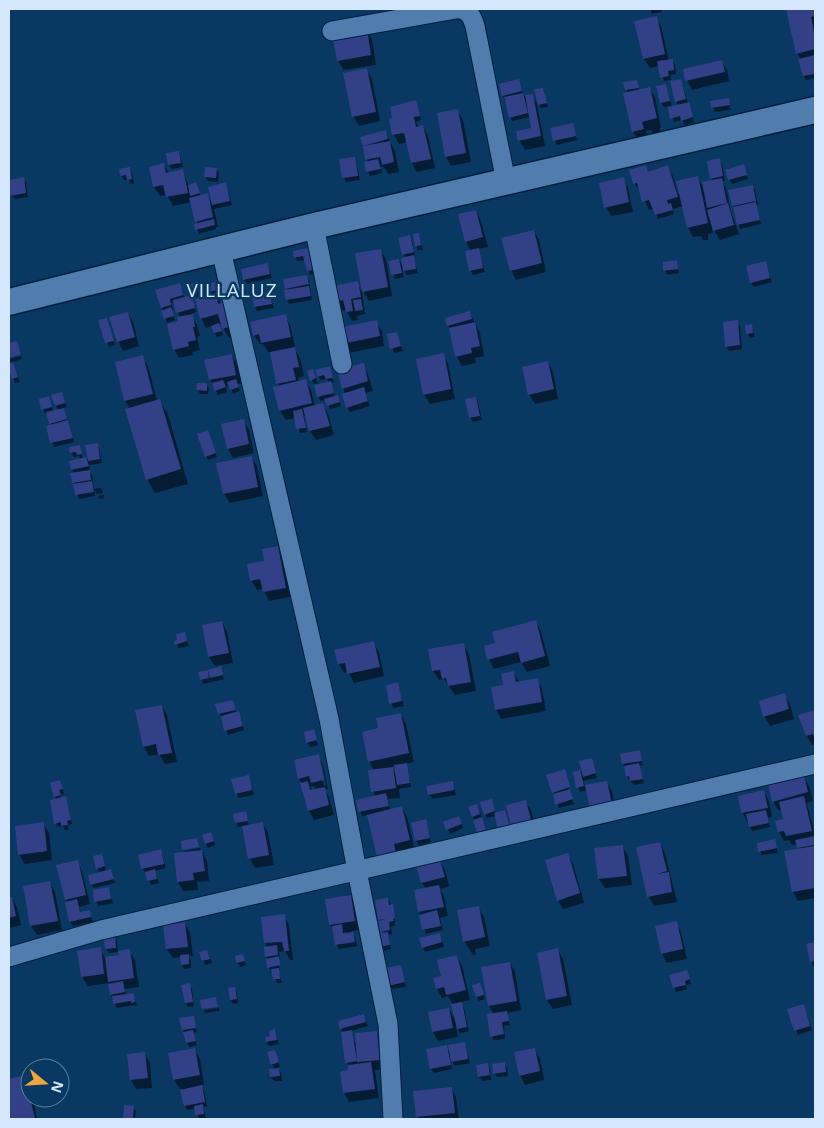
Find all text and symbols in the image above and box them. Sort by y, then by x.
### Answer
district label: VILLALUZ [186,277,278,303]
north arrow [20,1058,70,1108]
text: N [47,1079,69,1096]

